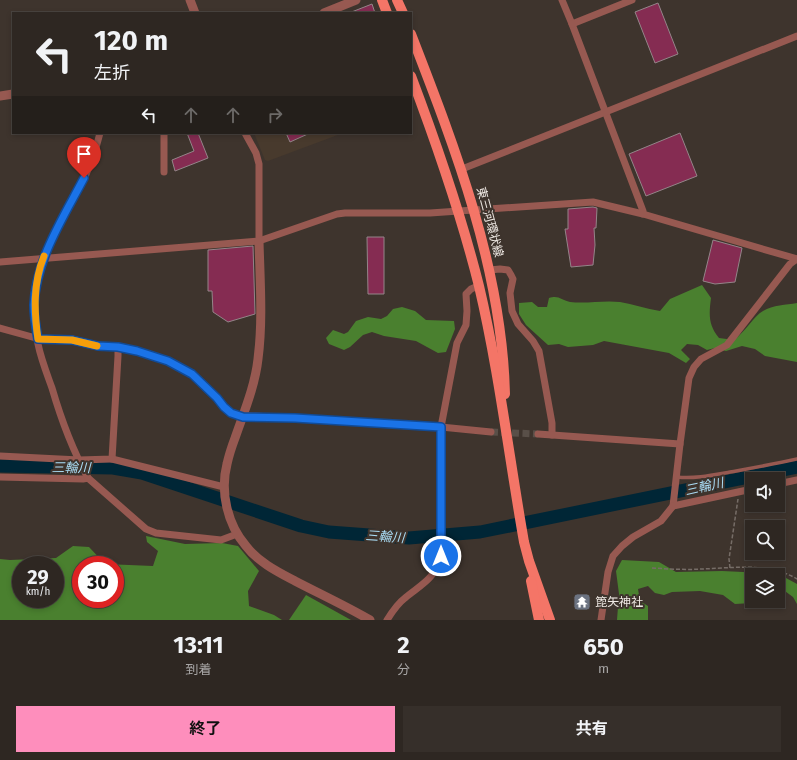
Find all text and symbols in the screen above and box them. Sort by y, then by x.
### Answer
text: 120 m [94,24,168,57]
icon: left [28,28,80,80]
text: 左折 [94,62,130,84]
icon: left [138,104,160,126]
icon: ahead [180,104,202,126]
icon: ahead [222,104,244,126]
icon: right [264,104,286,126]
pin [67,137,101,178]
icon: arrive [73,143,95,165]
street label: 東三河環状線 [474,185,506,259]
water label: 三輪川 [51,460,93,475]
map controls [745,472,785,608]
button: sound [745,472,785,512]
water label: 三輪川 [683,475,727,498]
button: search [745,520,785,560]
water label: 三輪川 [365,528,407,545]
position arrow [420,535,462,577]
speed limit sign: 30 [72,556,124,608]
text: 29 [27,565,49,589]
button: layers [745,568,785,608]
text: km/h [26,586,50,598]
temple icon: 箆矢神社 [572,592,592,612]
place label: 箆矢神社 [595,595,643,609]
text: 13:11 [173,631,224,659]
text: 2 [397,631,410,659]
text: 650 [583,633,624,661]
text: m [598,661,609,676]
text: 到着 [186,662,212,677]
text: 分 [397,662,410,677]
button: 終了 [16,706,395,752]
button: 共有 [403,706,781,752]

